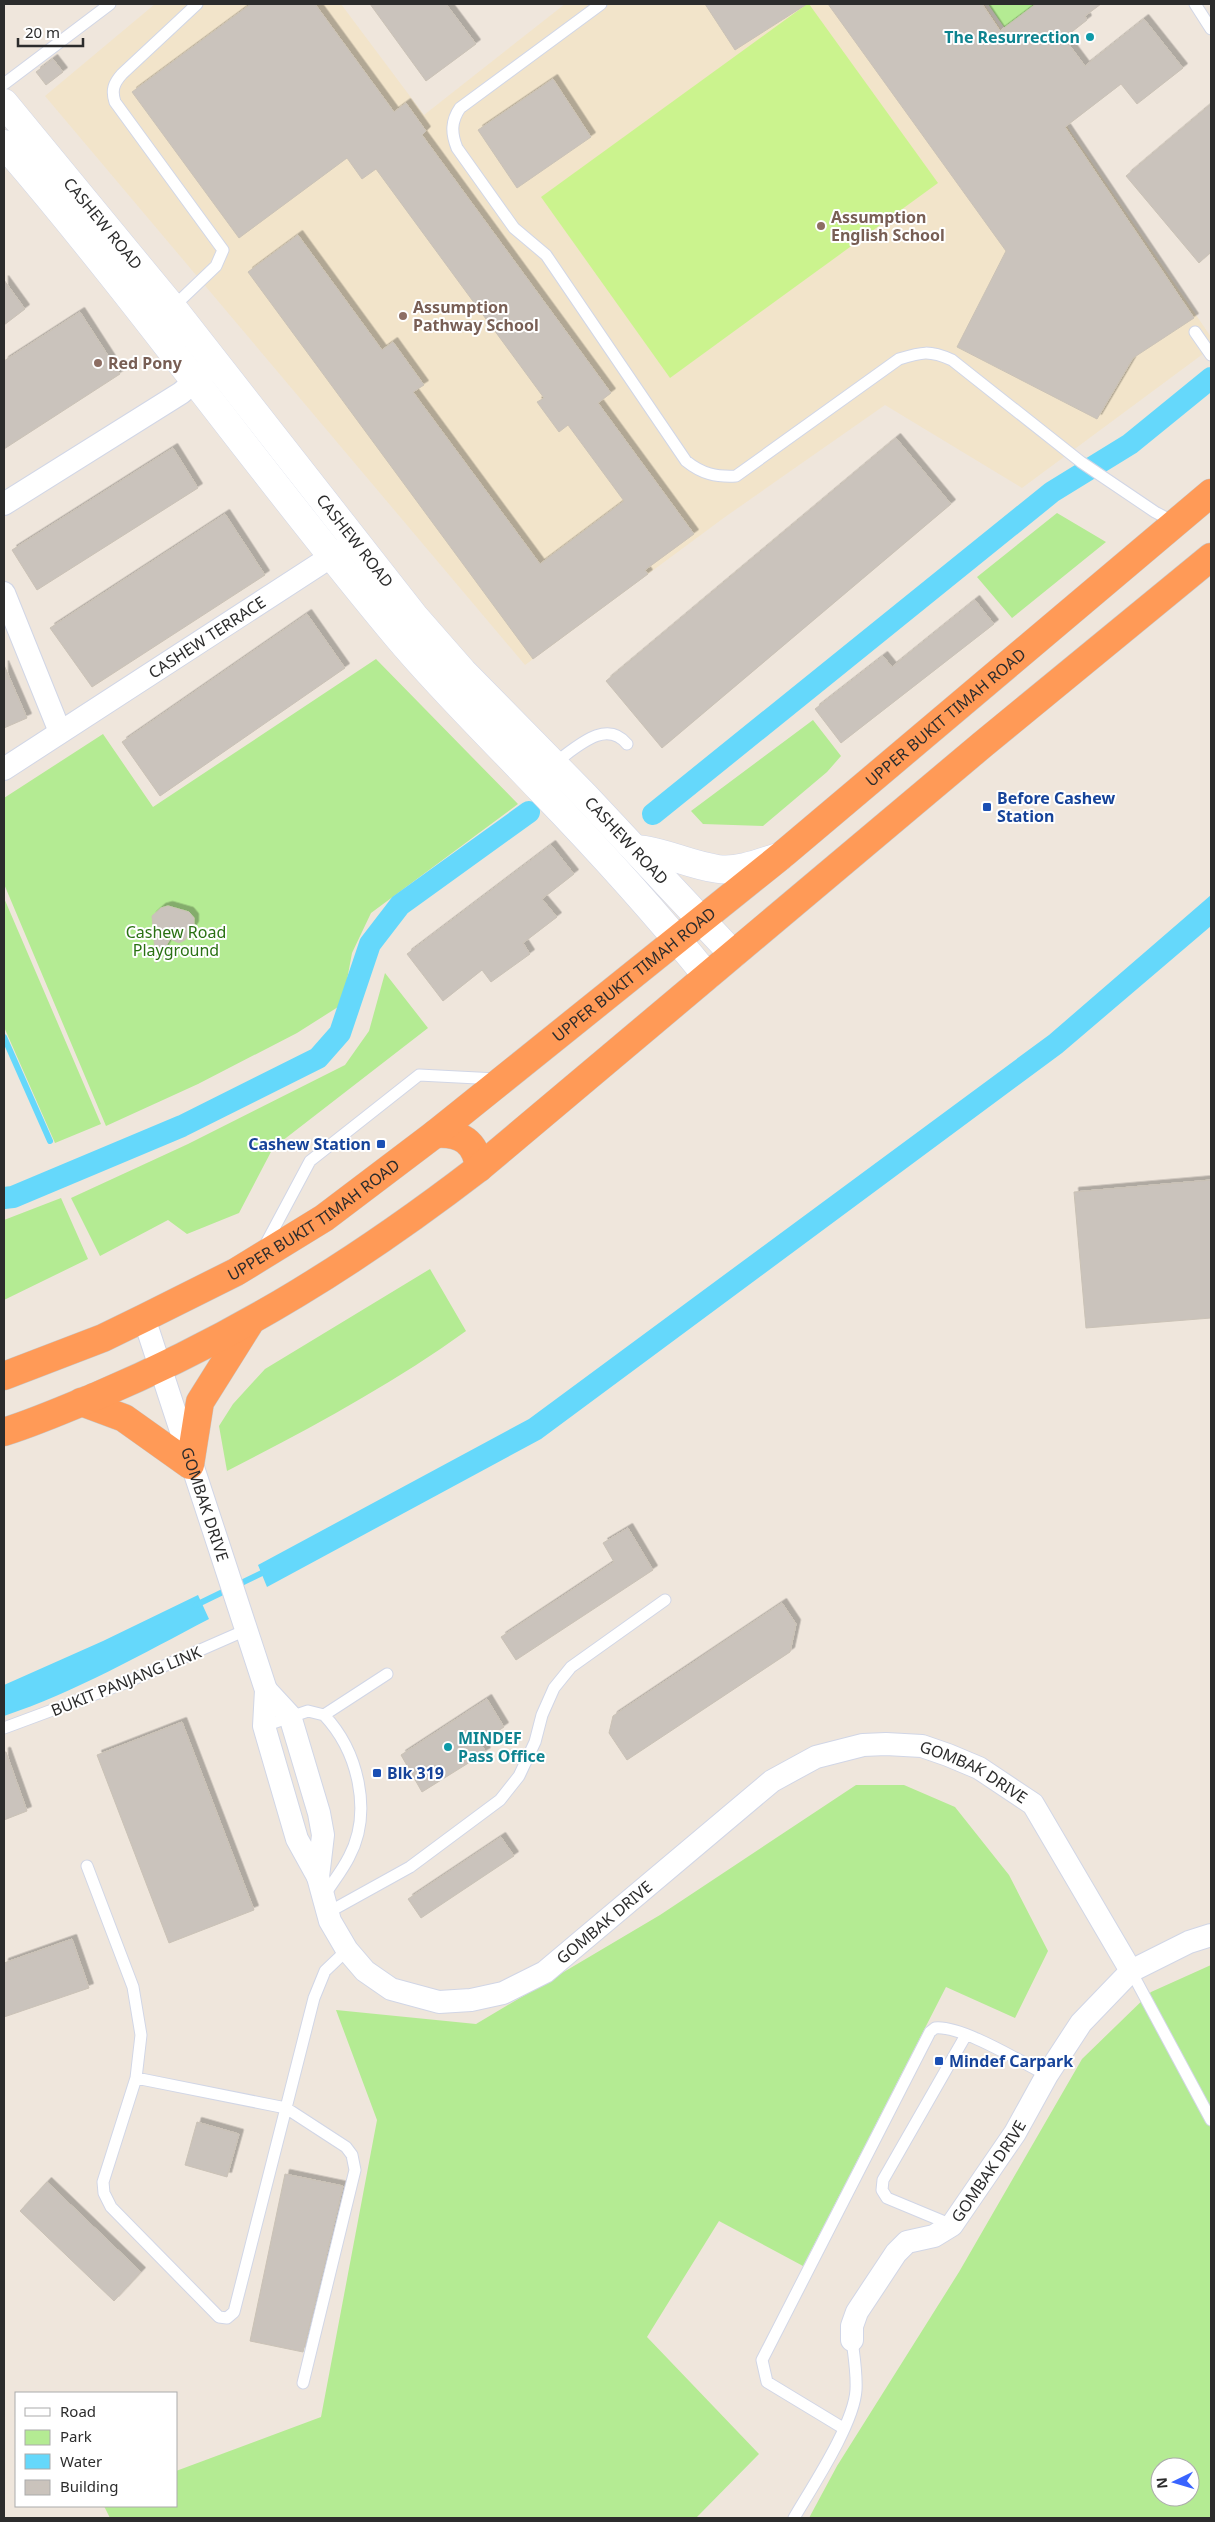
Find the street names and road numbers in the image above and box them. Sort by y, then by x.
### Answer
street label: CASHEW ROAD [59,173,148,274]
street label: CASHEW ROAD [311,489,398,592]
street label: CASHEW TERRACE [144,591,270,683]
street label: UPPER BUKIT TIMAH ROAD [860,643,1030,791]
street label: CASHEW ROAD [580,792,673,889]
street label: UPPER BUKIT TIMAH ROAD [547,902,720,1047]
street label: UPPER BUKIT TIMAH ROAD [224,1154,404,1286]
street label: GOMBAK DRIVE [176,1444,234,1564]
street label: BUKIT PANJANG LINK [48,1641,204,1721]
street label: GOMBAK DRIVE [917,1735,1032,1808]
street label: GOMBAK DRIVE [552,1876,657,1969]
street label: GOMBAK DRIVE [946,2116,1031,2227]

